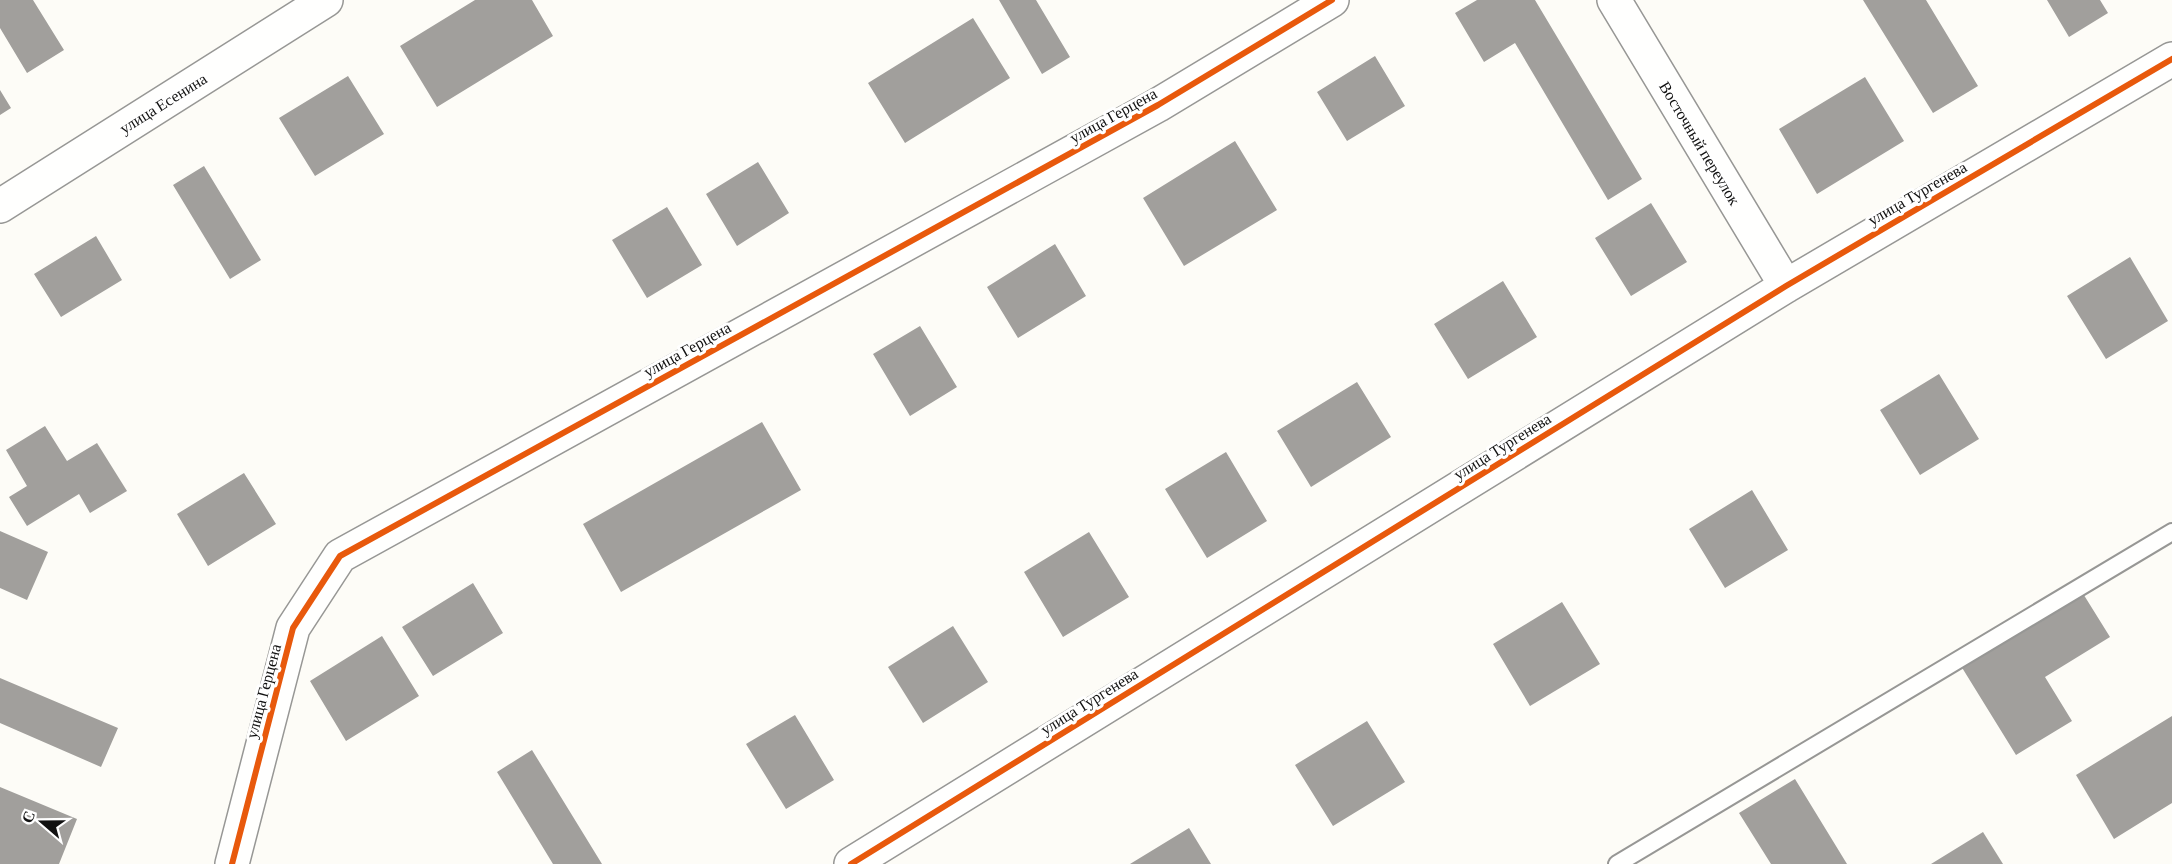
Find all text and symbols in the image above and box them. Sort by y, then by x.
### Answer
street label: улица Есенина [117,70,210,138]
street label: Восточный переулок [1655,78,1743,209]
street label: улица Герцена [1067,84,1160,147]
street label: улица Тургенева [1865,158,1970,229]
street label: улица Герцена [641,318,734,381]
street label: улица Тургенева [1451,410,1554,484]
street label: улица Герцена [243,642,285,740]
street label: улица Тургенева [1038,665,1141,739]
north arrow [12,792,72,852]
text: С [18,809,38,825]

